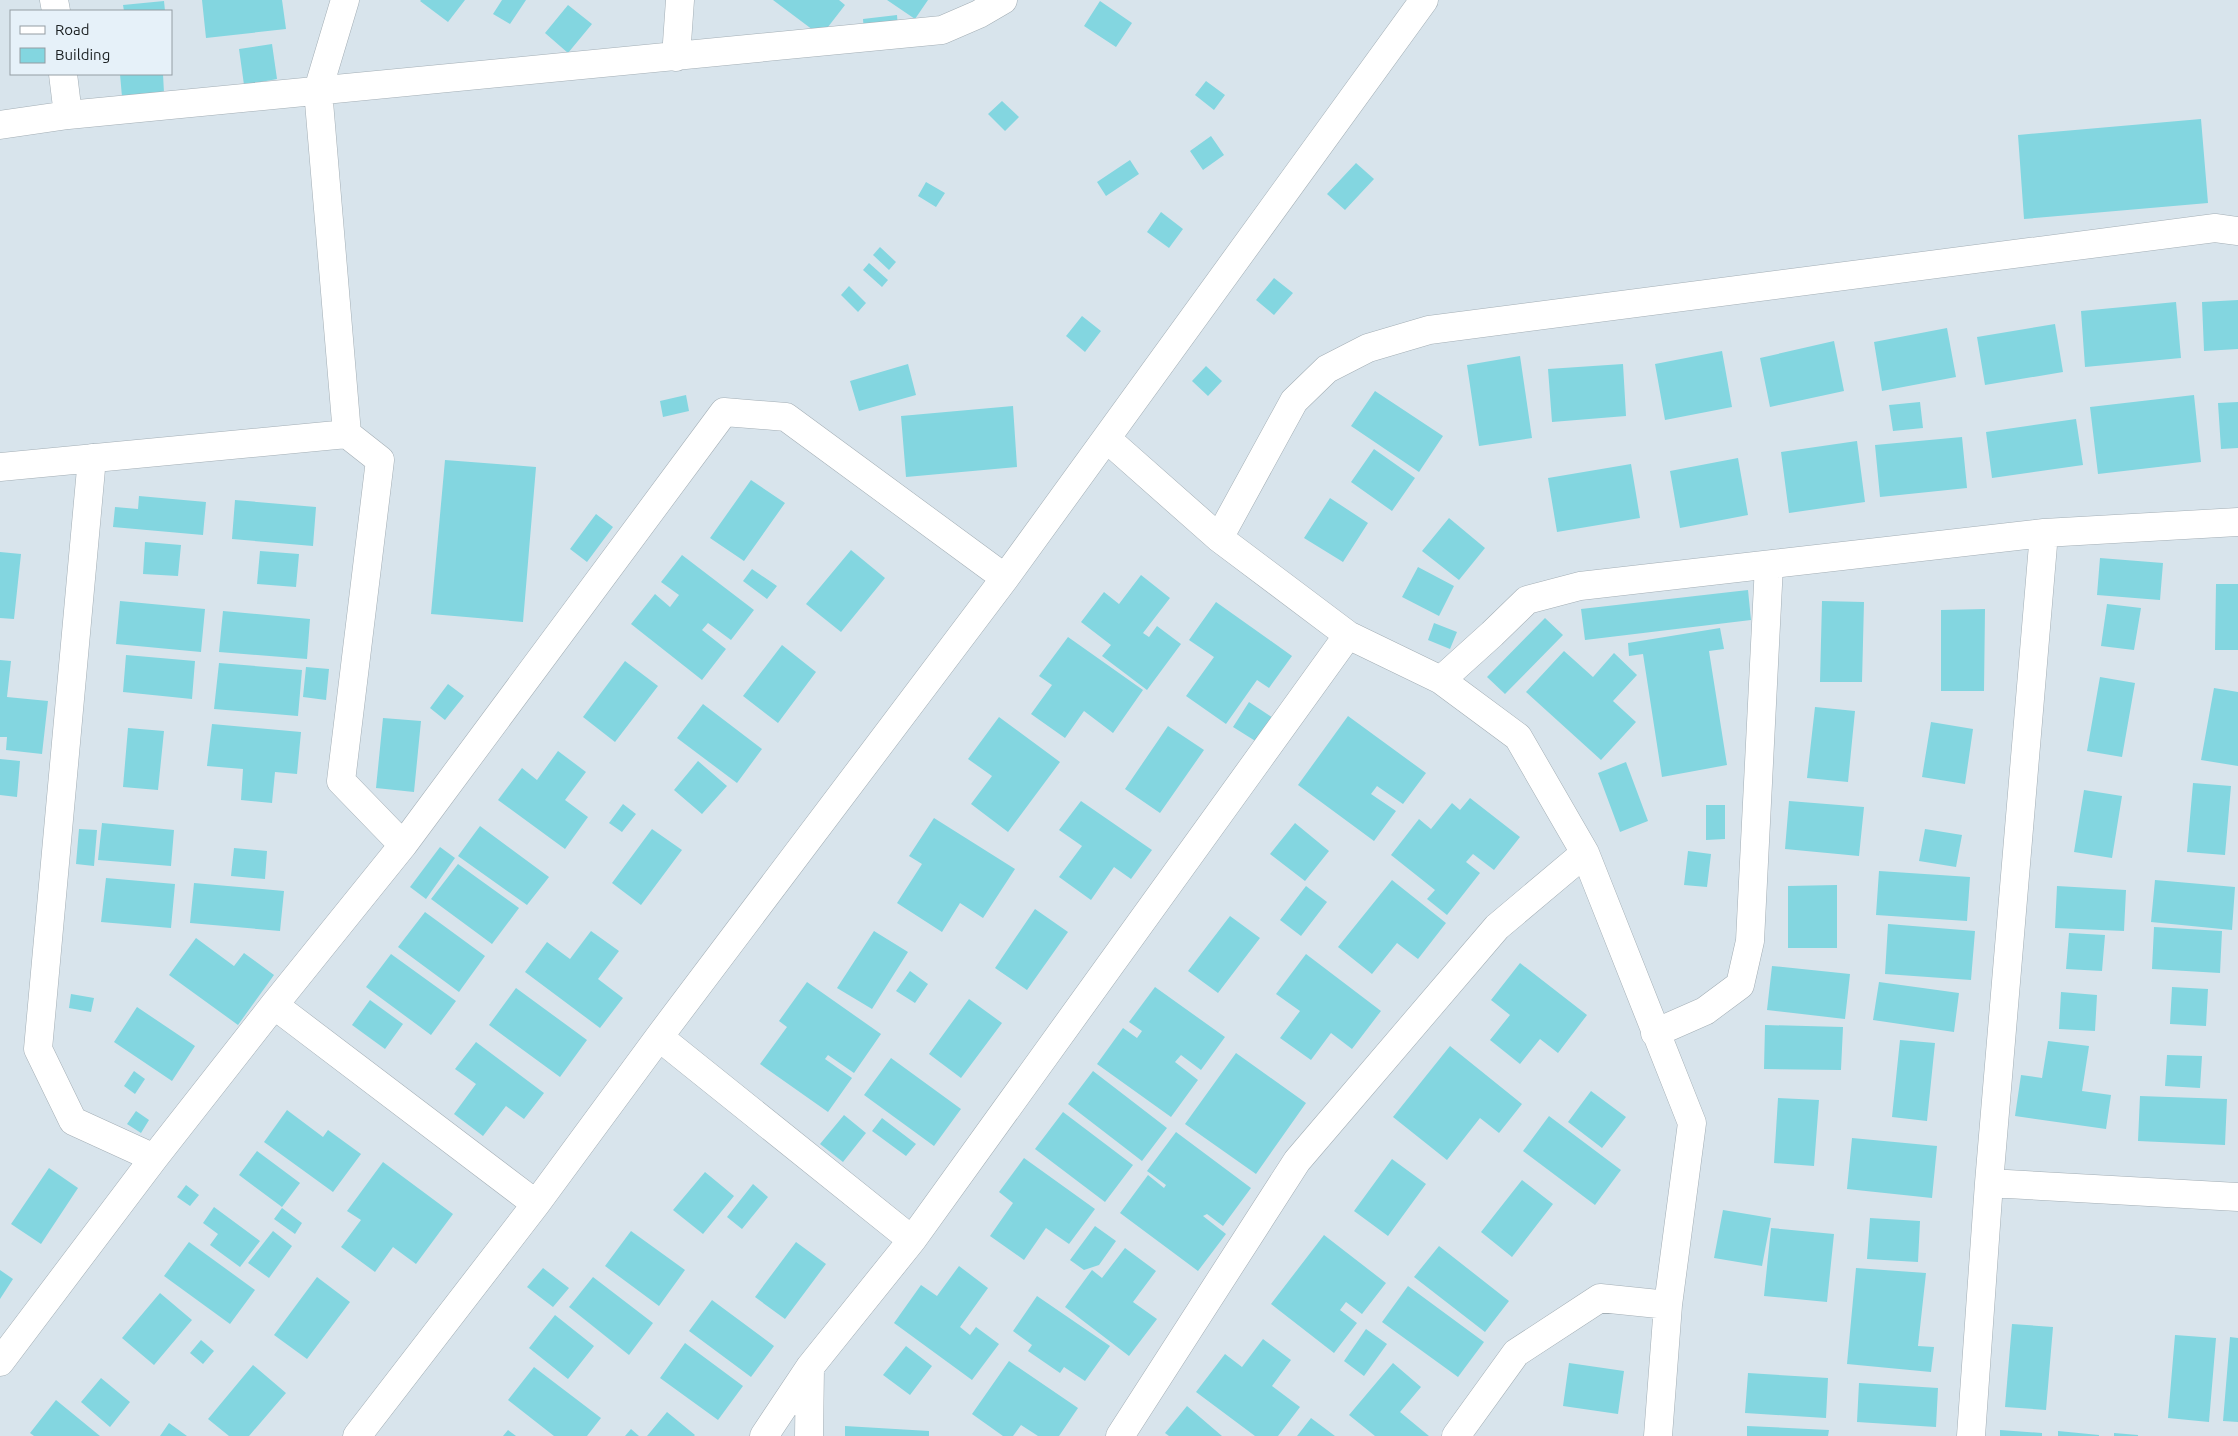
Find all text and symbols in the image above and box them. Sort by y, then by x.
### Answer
legend [10,10,172,75]
text: Road [55,21,90,38]
text: Building [55,46,110,63]

